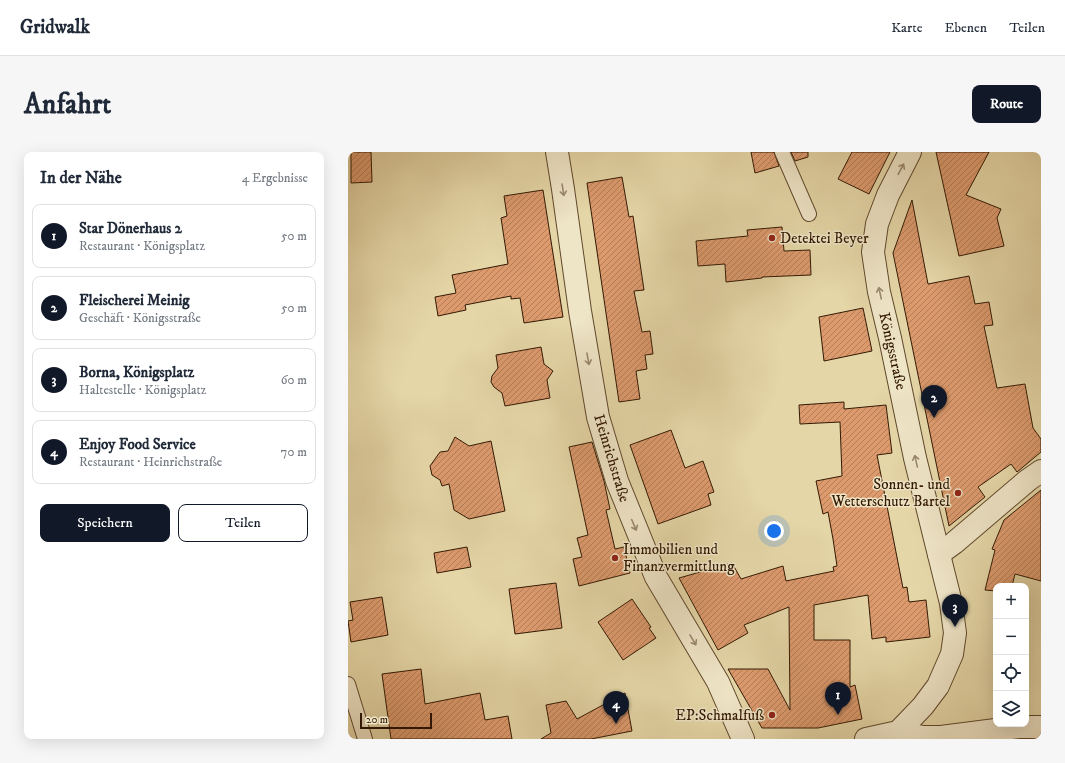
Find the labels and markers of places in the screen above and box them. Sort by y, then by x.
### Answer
place label: Detektei Beyer [780,229,869,248]
marker: Detektei Beyer [767,233,777,243]
pin: 2 [921,385,947,418]
place label: Sonnen- und Wetterschutz Bartel [830,475,951,511]
marker: Sonnen- und Wetterschutz Bartel [953,488,963,498]
place label: Immobilien und Finanzvermittlung [623,540,735,576]
marker: Immobilien und Finanzvermittlung [610,553,620,563]
pin: 3 [942,594,968,627]
pin: 1 [825,682,851,715]
pin: 4 [603,691,629,724]
place label: EP:Schmalfuß [675,706,764,725]
marker: EP:Schmalfuß [767,710,777,720]

